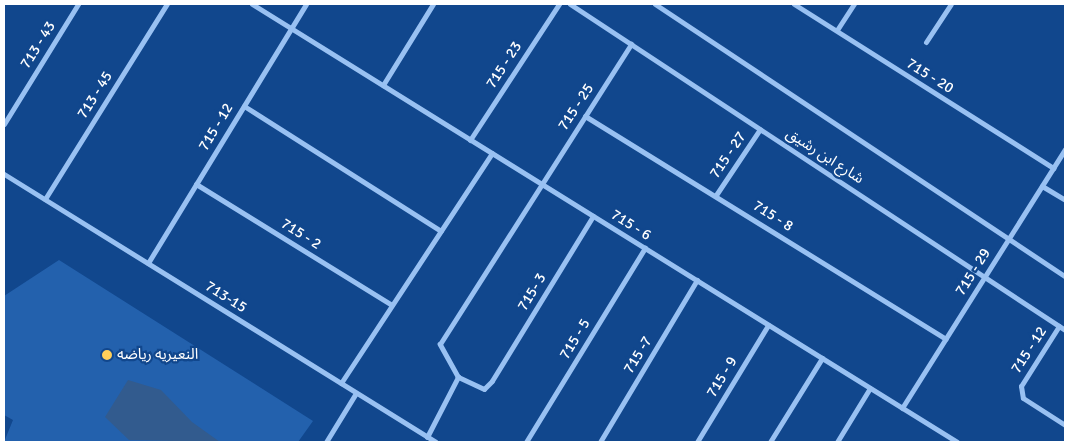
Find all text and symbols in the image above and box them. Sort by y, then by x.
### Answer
street label: 713 - 43 [16,18,60,72]
street label: 715 - 23 [482,38,526,92]
street label: 715 - 20 [903,54,957,98]
street label: 713 - 45 [73,68,117,122]
street label: 715 - 25 [554,80,598,134]
street label: 715 - 12 [195,100,237,154]
street label: شارع ابن رشيق [783,124,867,188]
street label: 715 - 27 [706,128,750,182]
street label: 715 - 8 [749,197,797,235]
street label: 715 - 6 [607,206,655,244]
street label: 715 - 2 [277,215,325,253]
street label: 715 - 29 [951,245,995,299]
street label: 715- 3 [514,270,550,314]
street label: 713-15 [202,277,250,317]
street label: 715 - 5 [556,315,594,363]
street label: 715 - 12 [1007,323,1051,377]
street label: 715 -7 [620,333,656,377]
place label: النعيريه رياضه [117,346,198,364]
marker: النعيريه رياضه [101,349,113,361]
street label: 715 - 9 [703,353,741,401]

